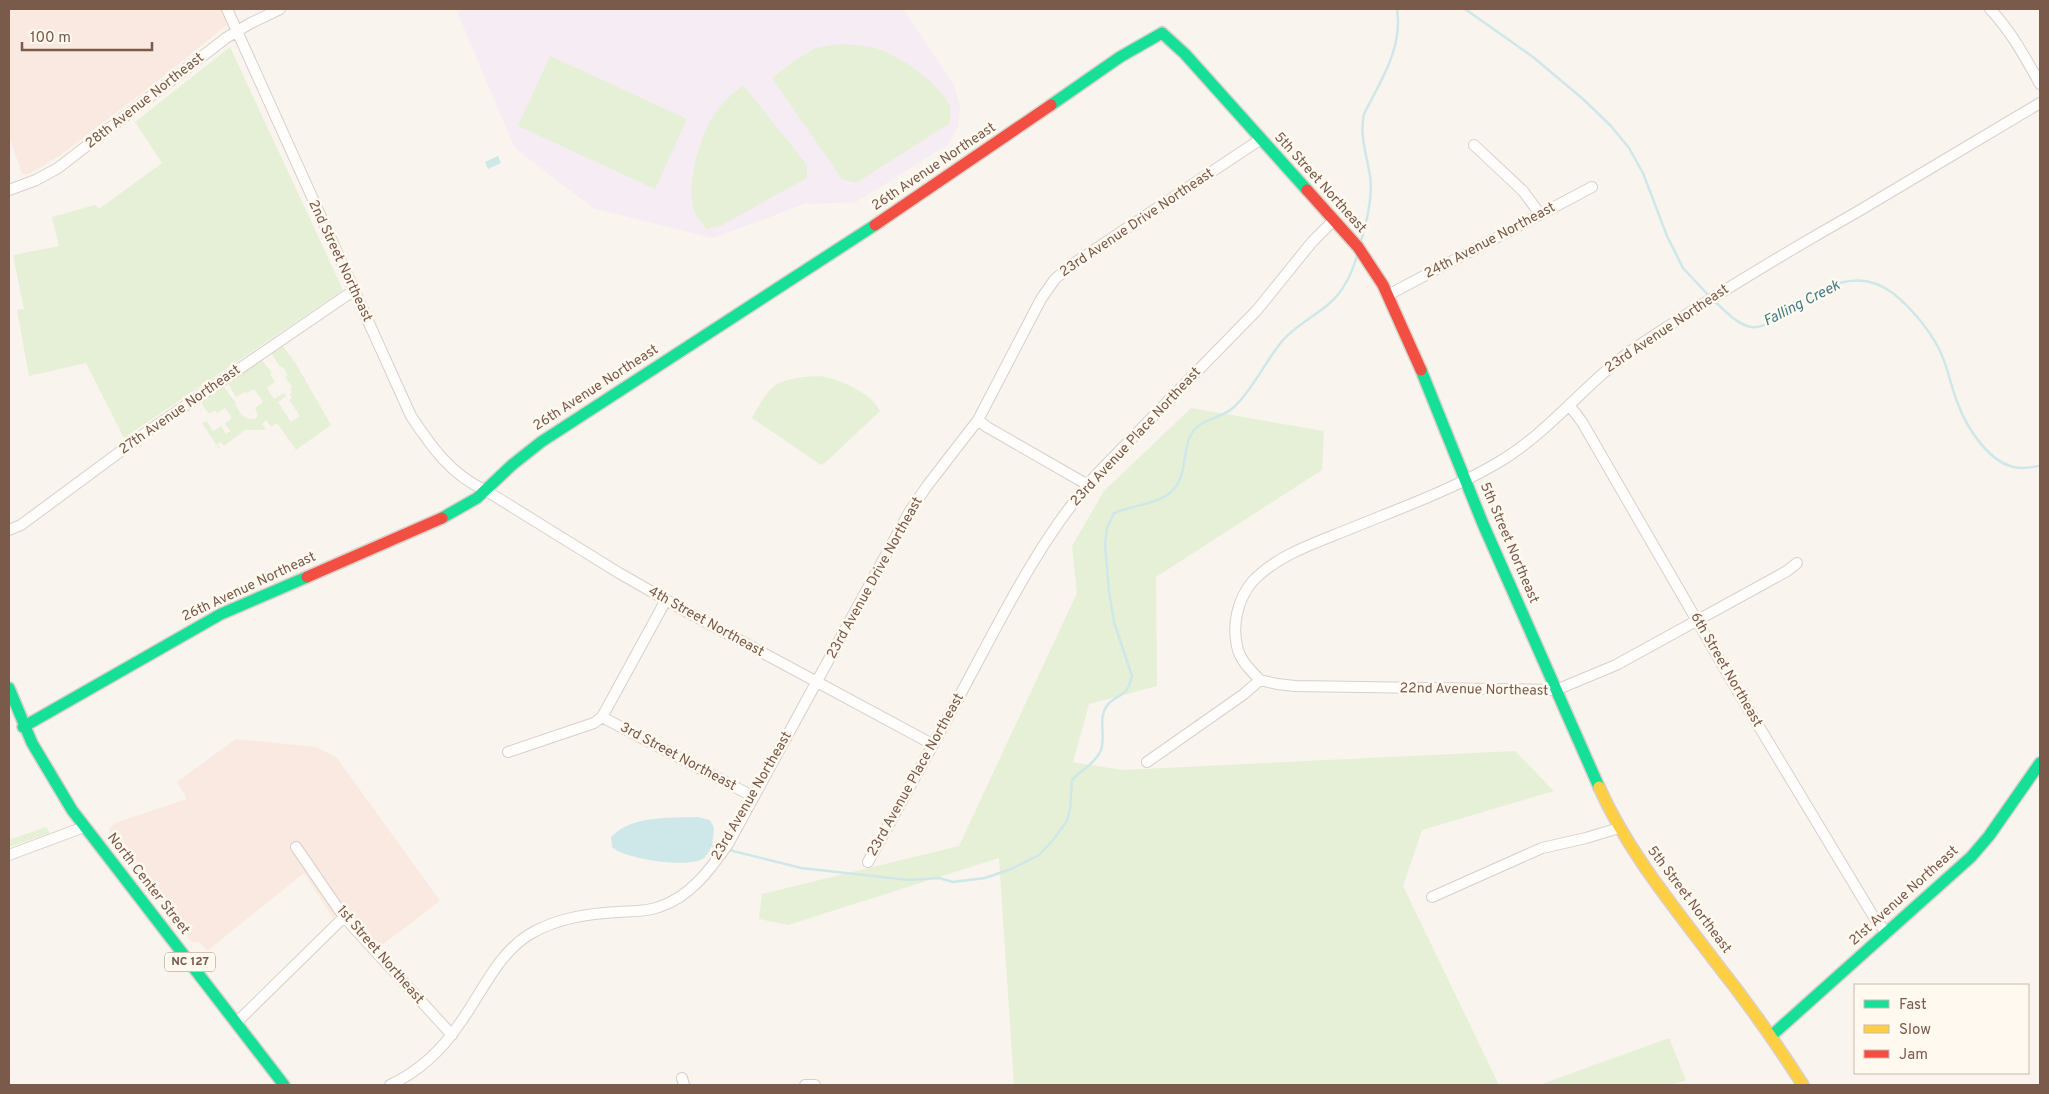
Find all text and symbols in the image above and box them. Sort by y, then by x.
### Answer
scale bar [22,20,152,52]
text: 100 m [30,29,71,48]
street label: 28th Avenue Northeast [82,49,208,153]
street label: 26th Avenue Northeast [869,119,999,215]
street label: 5th Street Northeast [1270,129,1370,237]
street label: 23rd Avenue Drive Northeast [1057,165,1217,281]
street label: 2nd Street Northeast [304,197,376,325]
street label: 24th Avenue Northeast [1422,199,1558,283]
water label: Falling Creek [1761,276,1844,331]
street label: 23rd Avenue Northeast [1602,281,1732,377]
street label: 26th Avenue Northeast [530,341,662,435]
street label: 27th Avenue Northeast [116,362,244,458]
street label: 23rd Avenue Place Northeast [1067,364,1205,510]
street label: 5th Street Northeast [1476,480,1542,606]
street label: 23rd Avenue Drive Northeast [823,494,927,662]
street label: 26th Avenue Northeast [179,549,319,625]
street label: 4th Street Northeast [645,583,767,661]
street label: 6th Street Northeast [1686,610,1766,730]
street label: 22nd Avenue Northeast [1399,680,1549,700]
street label: 23rd Avenue Place Northeast [864,691,968,859]
street label: 3rd Street Northeast [617,719,739,795]
street label: 23rd Avenue Northeast [708,729,796,863]
street label: North Center Street [103,830,193,938]
street label: 21st Avenue Northeast [1846,842,1962,950]
street label: 5th Street Northeast [1643,843,1735,957]
street label: 1st Street Northeast [333,902,427,1008]
road number: NC 127 [165,952,215,972]
legend [1854,984,2029,1074]
text: Fast [1899,996,1927,1015]
text: Slow [1899,1021,1931,1040]
text: Jam [1899,1046,1928,1065]

